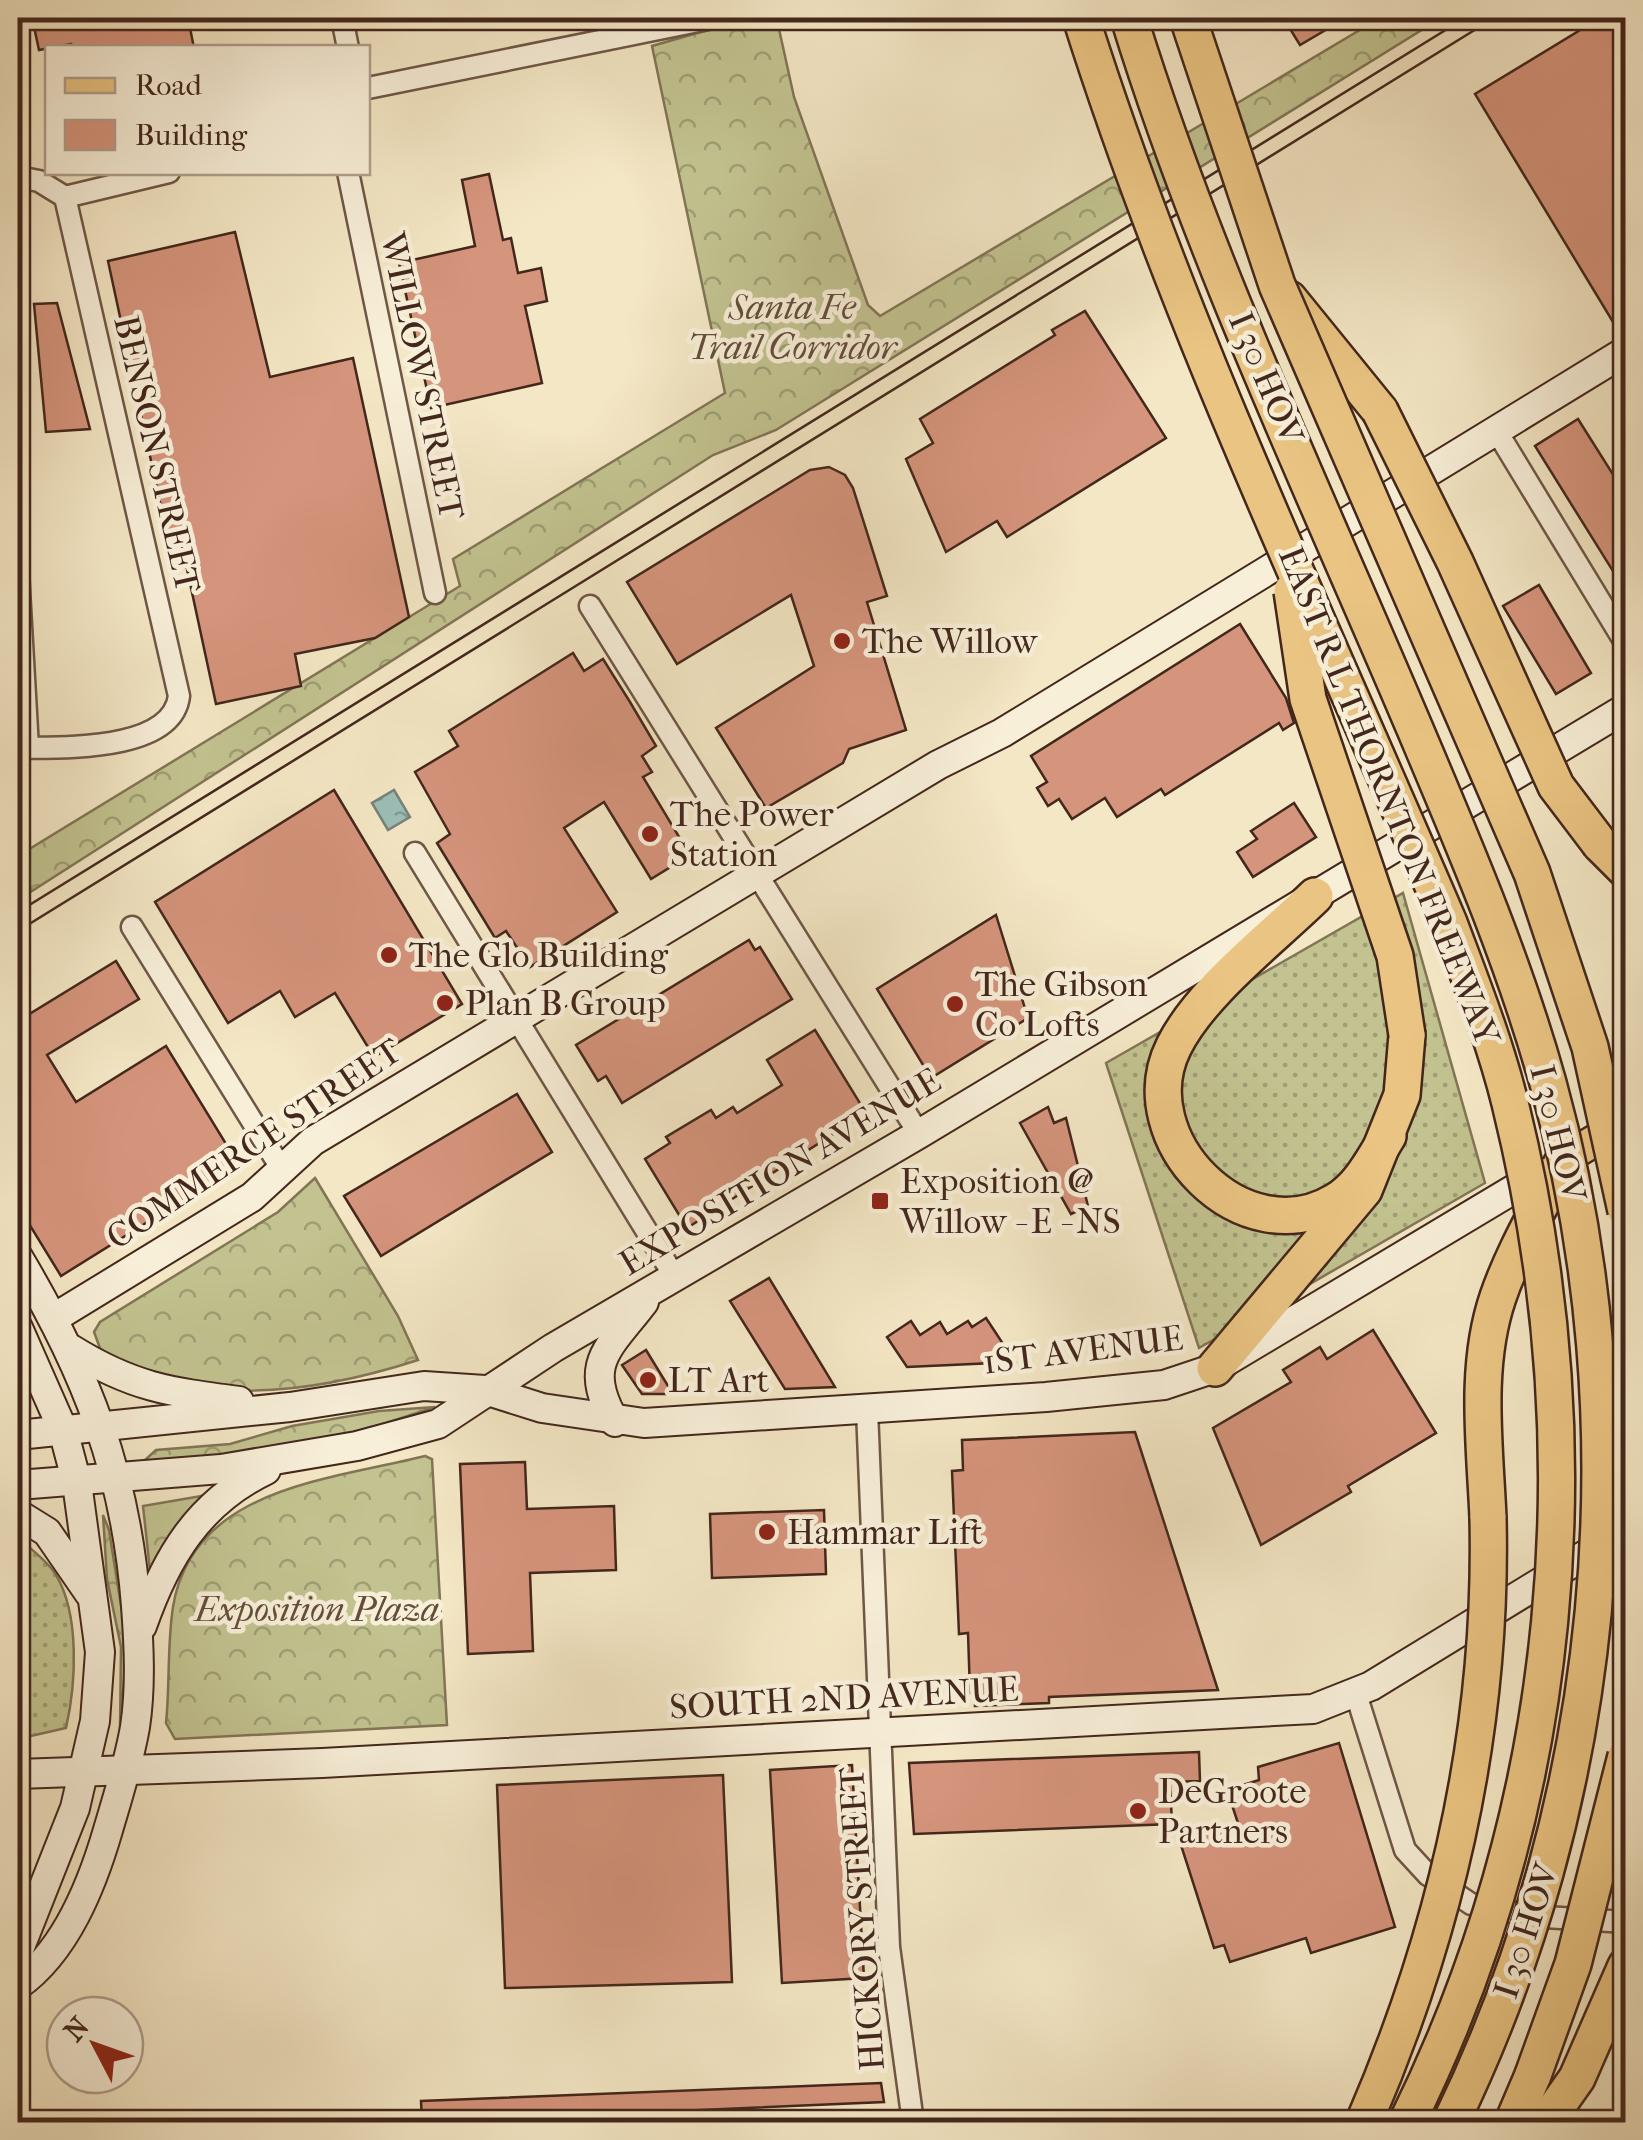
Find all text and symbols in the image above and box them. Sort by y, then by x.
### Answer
legend [45,45,370,175]
text: Road [135,68,202,103]
text: Building [135,118,248,153]
street label: WILLOW STREET [371,228,473,524]
park label: Santa Fe Trail Corridor [688,287,899,368]
street label: I 30 HOV [1220,306,1313,451]
street label: BENSON STREET [105,311,209,597]
street label: EAST R L THORNTON FREEWAY [1270,541,1508,1052]
place label: The Willow [862,621,1038,662]
marker: The Willow [831,630,853,652]
place label: The Power Station [670,794,834,875]
marker: The Power Station [639,823,661,845]
place label: The Glo Building [409,935,668,976]
marker: The Glo Building [378,944,400,966]
place label: The Gibson Co Lofts [975,964,1148,1045]
place label: Plan B Group [465,983,666,1024]
marker: Plan B Group [434,992,456,1014]
marker: The Gibson Co Lofts [944,993,966,1015]
street label: COMMERCE STREET [99,1030,409,1258]
street label: EXPOSITION AVENUE [612,1060,948,1284]
street label: I 30 HOV [1521,1060,1595,1207]
place label: Exposition @ Willow - E - NS [899,1161,1121,1242]
marker: Exposition @ Willow - E - NS [869,1190,891,1212]
street label: 1ST AVENUE [980,1317,1186,1383]
place label: LT Art [668,1360,770,1401]
marker: LT Art [637,1369,659,1391]
place label: Hammar Lift [787,1512,984,1553]
marker: Hammar Lift [756,1521,778,1543]
park label: Exposition Plaza [193,1589,439,1630]
street label: SOUTH 2ND AVENUE [668,1668,1020,1728]
street label: HICKORY STREET [831,1766,893,2072]
place label: DeGroote Partners [1158,1771,1307,1852]
marker: DeGroote Partners [1127,1800,1149,1822]
street label: I 30 HOV [1485,1857,1567,2004]
north arrow [45,1995,145,2095]
text: N [57,2010,96,2048]

